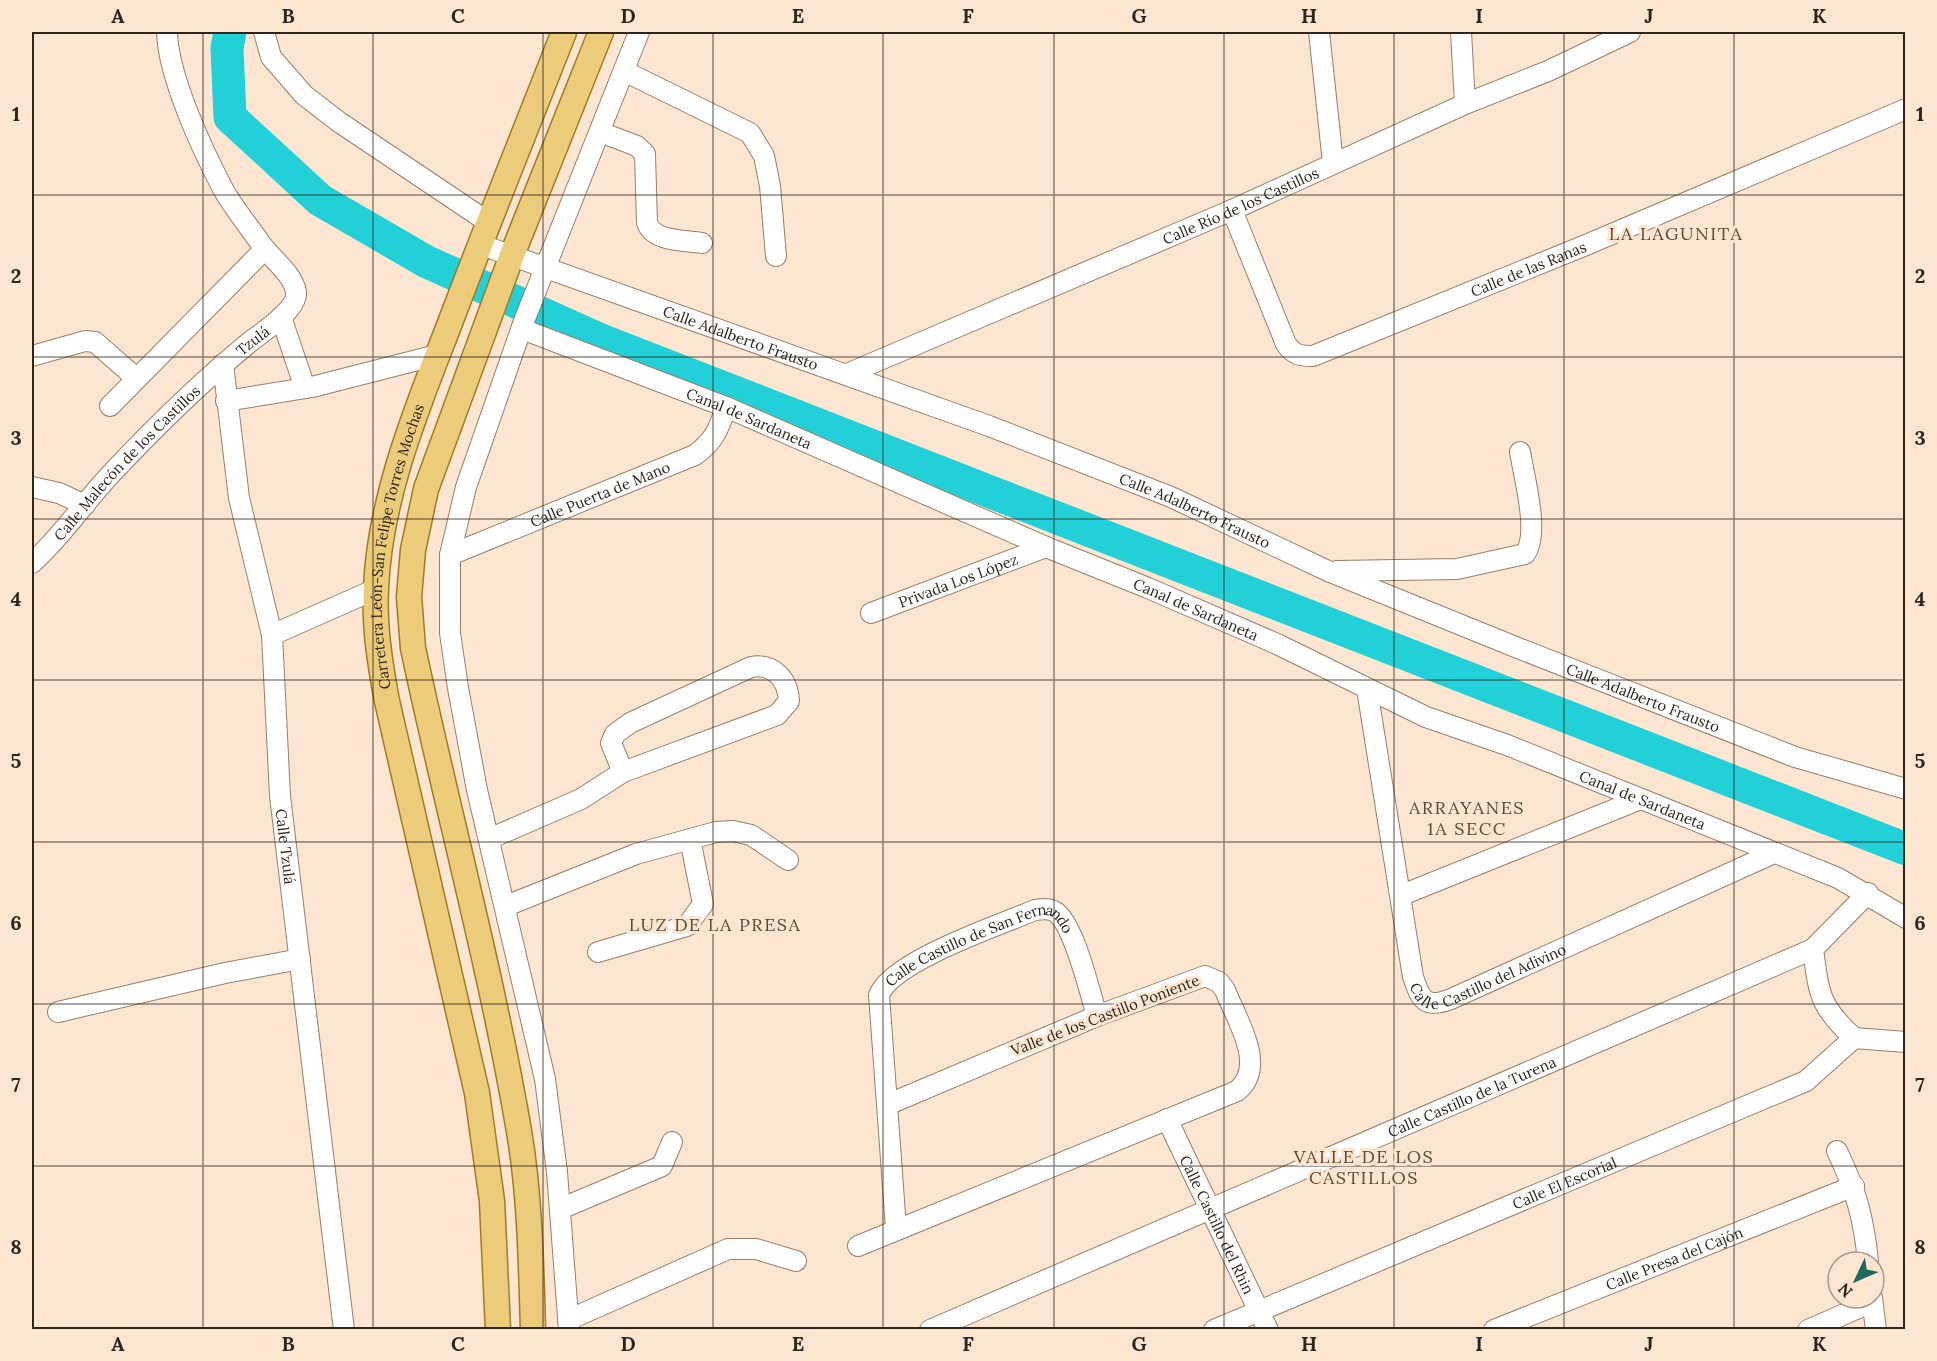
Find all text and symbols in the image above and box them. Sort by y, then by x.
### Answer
text: A [111,3,125,28]
text: B [281,3,295,28]
text: C [451,3,465,28]
text: D [620,3,636,28]
text: E [792,3,804,28]
text: F [962,3,974,28]
text: G [1131,3,1147,28]
text: H [1301,3,1317,28]
text: I [1475,3,1483,28]
text: J [1644,3,1654,28]
text: K [1812,3,1827,28]
text: 1 [12,101,20,126]
text: 1 [1916,101,1924,126]
street label: Calle Río de los Castillos [1159,162,1322,248]
district label: LA LAGUNITA [1609,222,1743,245]
street label: Calle de las Ranas [1468,236,1589,301]
text: 2 [11,263,21,288]
text: 2 [1915,263,1925,288]
street label: Calle Adalberto Frausto [661,301,821,374]
street label: Tzulá [232,321,273,359]
street label: Calle Malecón de los Castillos [49,381,204,544]
street label: Canal de Sardaneta [684,383,815,453]
street label: Carretera León-San Felipe Torres Mochas [366,401,428,691]
text: 3 [10,425,22,450]
text: 3 [1914,425,1926,450]
street label: Calle Puerta de Mano [527,457,673,531]
street label: Calle Adalberto Frausto [1117,468,1274,552]
street label: Privada Los López [896,549,1020,611]
street label: Canal de Sardaneta [1131,574,1262,644]
text: 4 [11,586,22,611]
text: 4 [1915,586,1926,611]
street label: Calle Adalberto Frausto [1564,659,1723,736]
text: 5 [11,748,22,773]
text: 5 [1915,748,1926,773]
street label: Canal de Sardaneta [1577,766,1709,833]
district label: ARRAYANES 1A SECC [1408,796,1525,840]
street label: Calle Tzulá [272,808,300,886]
street label: Calle Castillo de San Fernando [881,899,1078,990]
text: 6 [10,910,22,935]
text: 6 [1914,910,1926,935]
district label: LUZ DE LA PRESA [629,913,801,936]
street label: Calle Castillo del Adivino [1406,939,1569,1013]
street label: Valle de los Castillo Poniente [1007,970,1202,1060]
street label: Calle Castillo de la Turena [1385,1052,1559,1141]
text: 7 [11,1072,21,1097]
text: 7 [1915,1072,1925,1097]
district label: VALLE DE LOS CASTILLOS [1293,1145,1434,1189]
street label: Calle Castillo del Rhin [1176,1152,1259,1297]
street label: Calle El Escorial [1509,1152,1619,1213]
street label: Calle Presa del Cajón [1603,1222,1745,1294]
text: 8 [10,1234,22,1259]
text: 8 [1914,1234,1926,1259]
north arrow [1826,1250,1886,1310]
text: N [1834,1279,1857,1302]
text: A [111,1331,125,1356]
text: B [281,1331,295,1356]
text: C [451,1331,465,1356]
text: D [620,1331,636,1356]
text: E [792,1331,804,1356]
text: F [962,1331,974,1356]
text: G [1131,1331,1147,1356]
text: H [1301,1331,1317,1356]
text: I [1475,1331,1483,1356]
text: J [1644,1331,1654,1356]
text: K [1812,1331,1827,1356]

